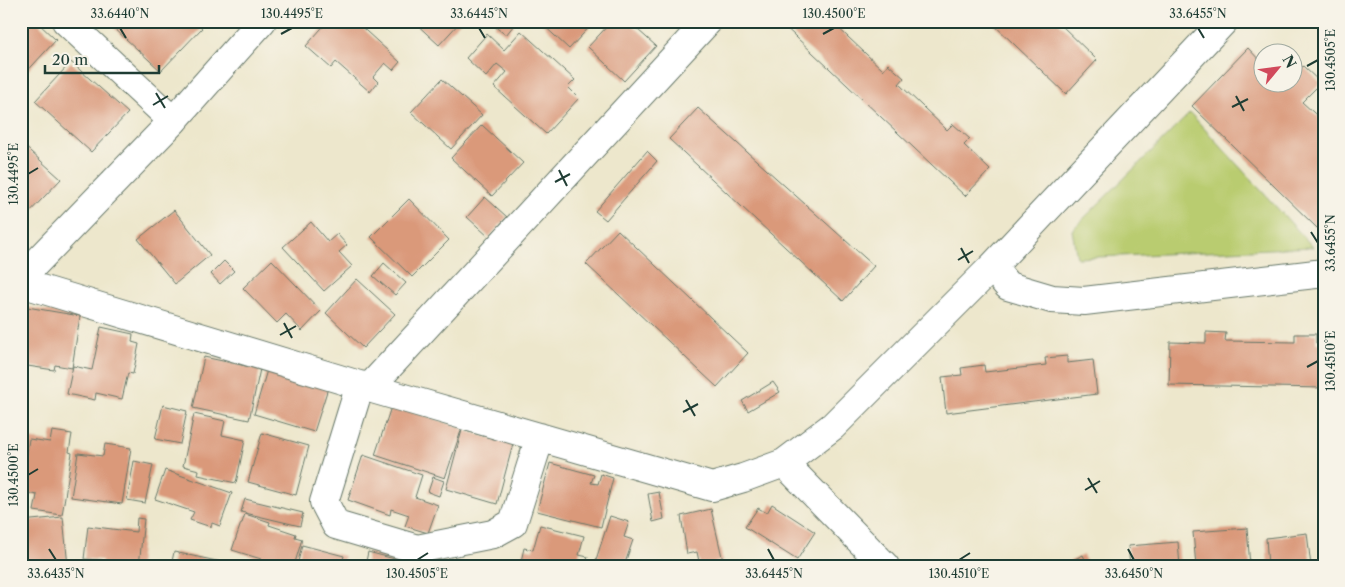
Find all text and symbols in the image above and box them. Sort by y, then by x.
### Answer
text: 33.6440°N [91,6,149,21]
text: 130.4495°E [261,6,323,21]
text: 33.6445°N [450,6,508,21]
text: 130.4500°E [802,6,866,21]
text: 33.6455°N [1169,6,1227,21]
text: 130.4505°E [1323,29,1338,91]
scale bar [45,42,159,74]
north arrow [1252,42,1302,92]
text: 20 m [52,50,88,69]
text: N [1279,52,1300,71]
text: 130.4495°E [6,143,21,205]
text: 33.6455°N [1323,214,1338,272]
text: 130.4510°E [1323,331,1338,391]
text: 130.4500°E [6,443,21,507]
text: 33.6435°N [27,566,85,581]
text: 130.4505°E [386,566,448,581]
text: 33.6445°N [745,566,803,581]
text: 130.4510°E [929,566,989,581]
text: 33.6450°N [1105,566,1163,581]

